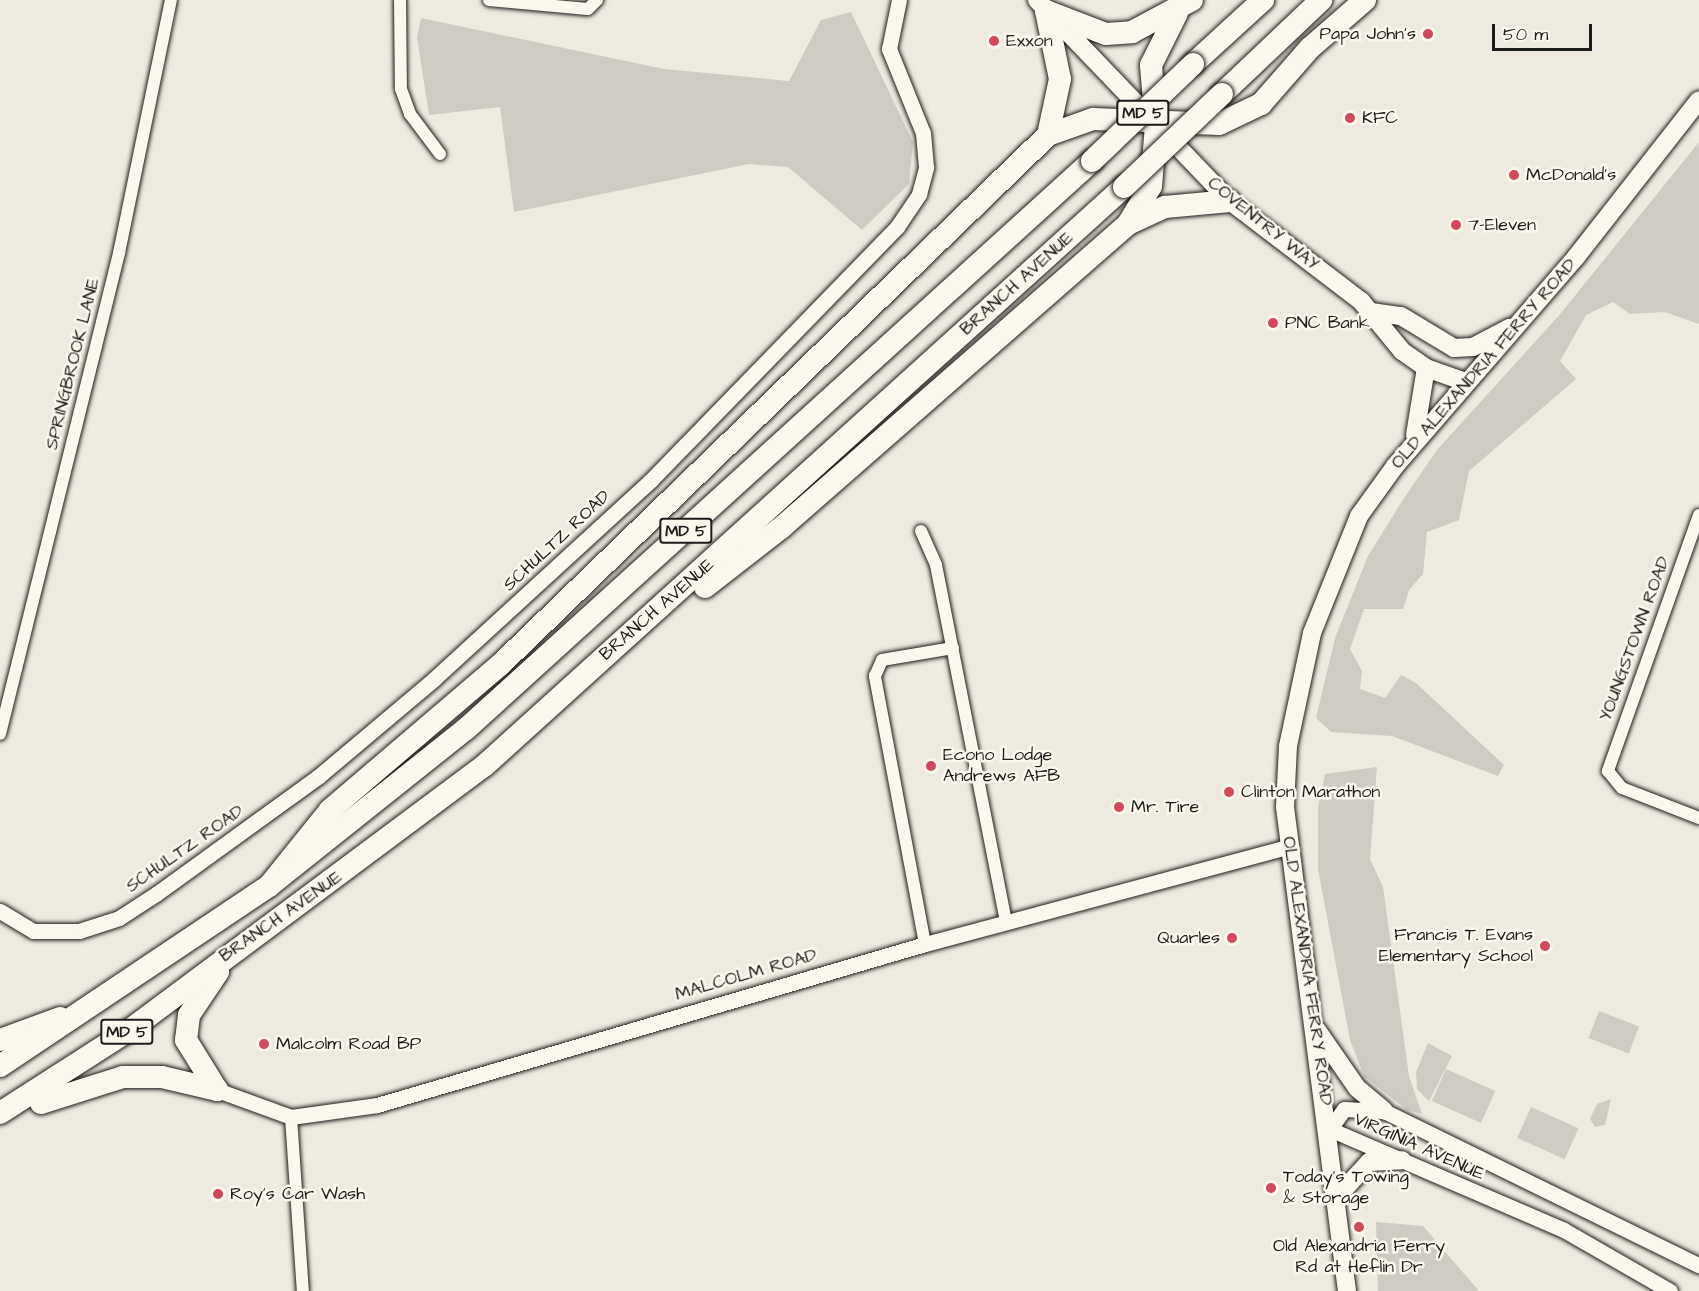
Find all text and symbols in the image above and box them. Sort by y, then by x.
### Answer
scale bar [1495,12,1596,50]
text: 50 m [1503,22,1548,47]
place label: Papa John's [1319,23,1416,45]
marker: Papa John's [1421,27,1435,41]
place label: Exxon [1006,30,1053,52]
marker: Exxon [987,34,1001,48]
road number: MD 5 [1116,100,1170,126]
place label: KFC [1362,107,1398,129]
marker: KFC [1343,111,1357,125]
place label: McDonald's [1526,164,1616,186]
marker: McDonald's [1507,168,1521,182]
street label: COVENTRY WAY [1203,173,1323,275]
place label: 7-Eleven [1468,214,1536,236]
marker: 7-Eleven [1449,218,1463,232]
street label: BRANCH AVENUE [956,228,1078,340]
street label: OLD ALEXANDRIA FERRY ROAD [1387,255,1581,473]
street label: SPRINGBROOK LANE [41,276,105,452]
place label: PNC Bank [1285,312,1370,334]
marker: PNC Bank [1266,316,1280,330]
street label: SCHULTZ ROAD [499,486,615,596]
road number: MD 5 [659,518,713,544]
street label: BRANCH AVENUE [595,554,719,666]
street label: YOUNGSTOWN ROAD [1595,554,1675,724]
place label: Econo Lodge Andrews AFB [943,745,1060,788]
marker: Econo Lodge Andrews AFB [924,759,938,773]
place label: Clinton Marathon [1241,781,1380,803]
marker: Clinton Marathon [1222,785,1236,799]
place label: Mr. Tire [1131,796,1199,818]
street label: SCHULTZ ROAD [122,800,248,898]
marker: Mr. Tire [1112,800,1126,814]
street label: OLD ALEXANDRIA FERRY ROAD [1277,835,1337,1107]
street label: BRANCH AVENUE [215,867,347,967]
place label: Francis T. Evans Elementary School [1379,925,1533,968]
place label: Quarles [1157,927,1220,949]
marker: Quarles [1225,931,1239,945]
marker: Francis T. Evans Elementary School [1538,939,1552,953]
street label: MALCOLM ROAD [673,944,819,1006]
road number: MD 5 [100,1019,154,1045]
place label: Malcolm Road BP [276,1033,421,1055]
marker: Malcolm Road BP [257,1037,271,1051]
street label: VIRGINIA AVENUE [1351,1109,1487,1185]
place label: Today's Towing & Storage [1283,1167,1409,1210]
marker: Today's Towing & Storage [1264,1181,1278,1195]
place label: Roy's Car Wash [230,1183,365,1205]
marker: Roy's Car Wash [211,1187,225,1201]
marker: Old Alexandria Ferry Rd at Heflin Dr [1352,1220,1366,1234]
place label: Old Alexandria Ferry Rd at Heflin Dr [1273,1236,1445,1278]

